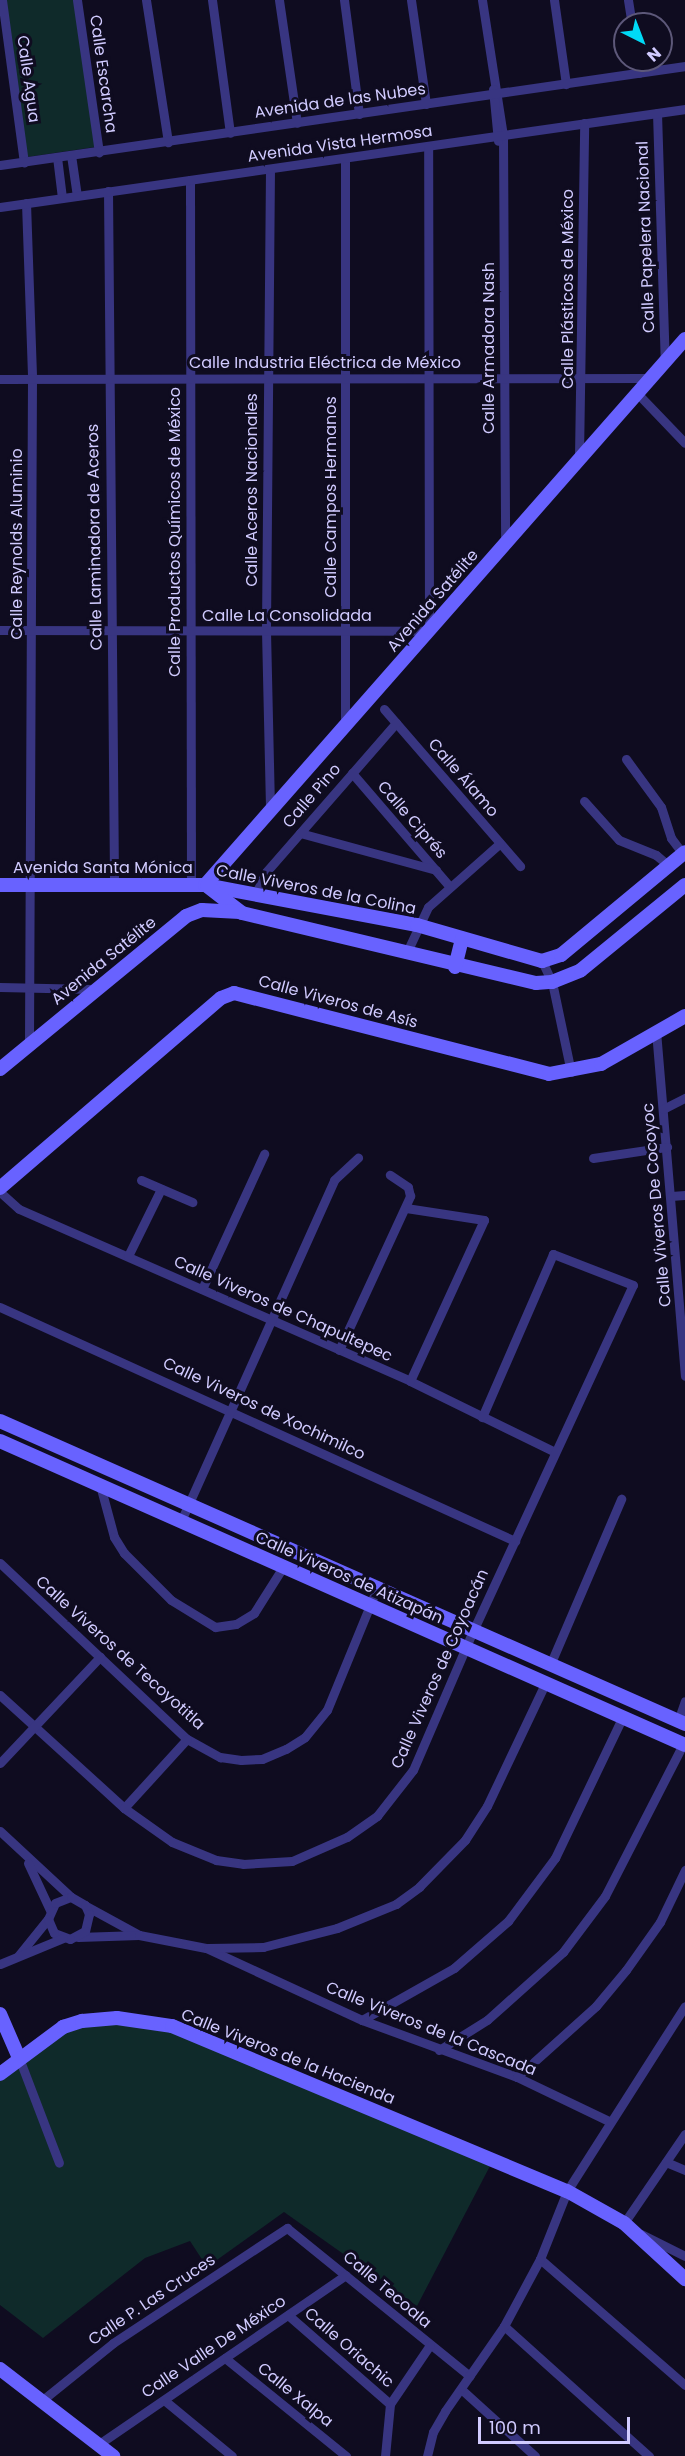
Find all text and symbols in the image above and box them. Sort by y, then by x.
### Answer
north arrow [613,12,673,72]
street label: Calle Escarcha [85,14,121,134]
street label: Calle Agua [12,34,44,124]
text: N [642,42,666,67]
street label: Avenida de las Nubes [253,79,427,123]
street label: Avenida Vista Hermosa [246,122,434,166]
street label: Calle Papelera Nacional [633,141,659,333]
street label: Calle Plásticos de México [558,189,578,389]
street label: Calle Armadora Nash [479,262,499,434]
street label: Calle Industria Eléctrica de México [189,353,461,373]
street label: Calle Productos Químicos de México [165,387,185,677]
street label: Calle Aceros Nacionales [242,393,262,587]
street label: Calle Campos Hermanos [321,396,341,598]
street label: Calle Laminadora de Aceros [83,424,107,650]
street label: Calle Reynolds Aluminio [7,448,27,640]
street label: Avenida Satélite [383,546,483,656]
street label: Calle La Consolidada [202,606,372,626]
street label: Calle Álamo [424,735,502,821]
street label: Calle Pino [279,760,345,832]
street label: Calle Ciprés [373,777,451,863]
street label: Avenida Santa Mónica [13,858,193,878]
street label: Calle Viveros de la Colina [214,861,418,919]
street label: Avenida Satélite [48,913,160,1009]
street label: Calle Viveros de Asís [256,971,420,1033]
street label: Calle Viveros De Cocoyoc [639,1102,675,1308]
street label: Calle Viveros de Chapultepec [171,1252,395,1366]
street label: Calle Viveros de Xochimilco [160,1354,368,1464]
street label: Calle Viveros de Atizapán [252,1528,446,1628]
street label: Calle Viveros de Coyoacán [387,1566,493,1772]
street label: Calle Viveros de Tecoyotitla [32,1572,208,1734]
street label: Calle Viveros de la Cascada [323,1978,539,2080]
street label: Calle Viveros de la Hacienda [178,2005,398,2109]
street label: Calle Tecoala [339,2248,435,2332]
street label: Calle P. Las Cruces [85,2250,219,2350]
street label: Calle Valle De México [138,2292,290,2402]
street label: Calle Oriachic [300,2304,398,2392]
street label: Calle Xalpa [253,2359,337,2431]
scale bar [481,2405,632,2443]
text: 100 m [489,2415,541,2440]

